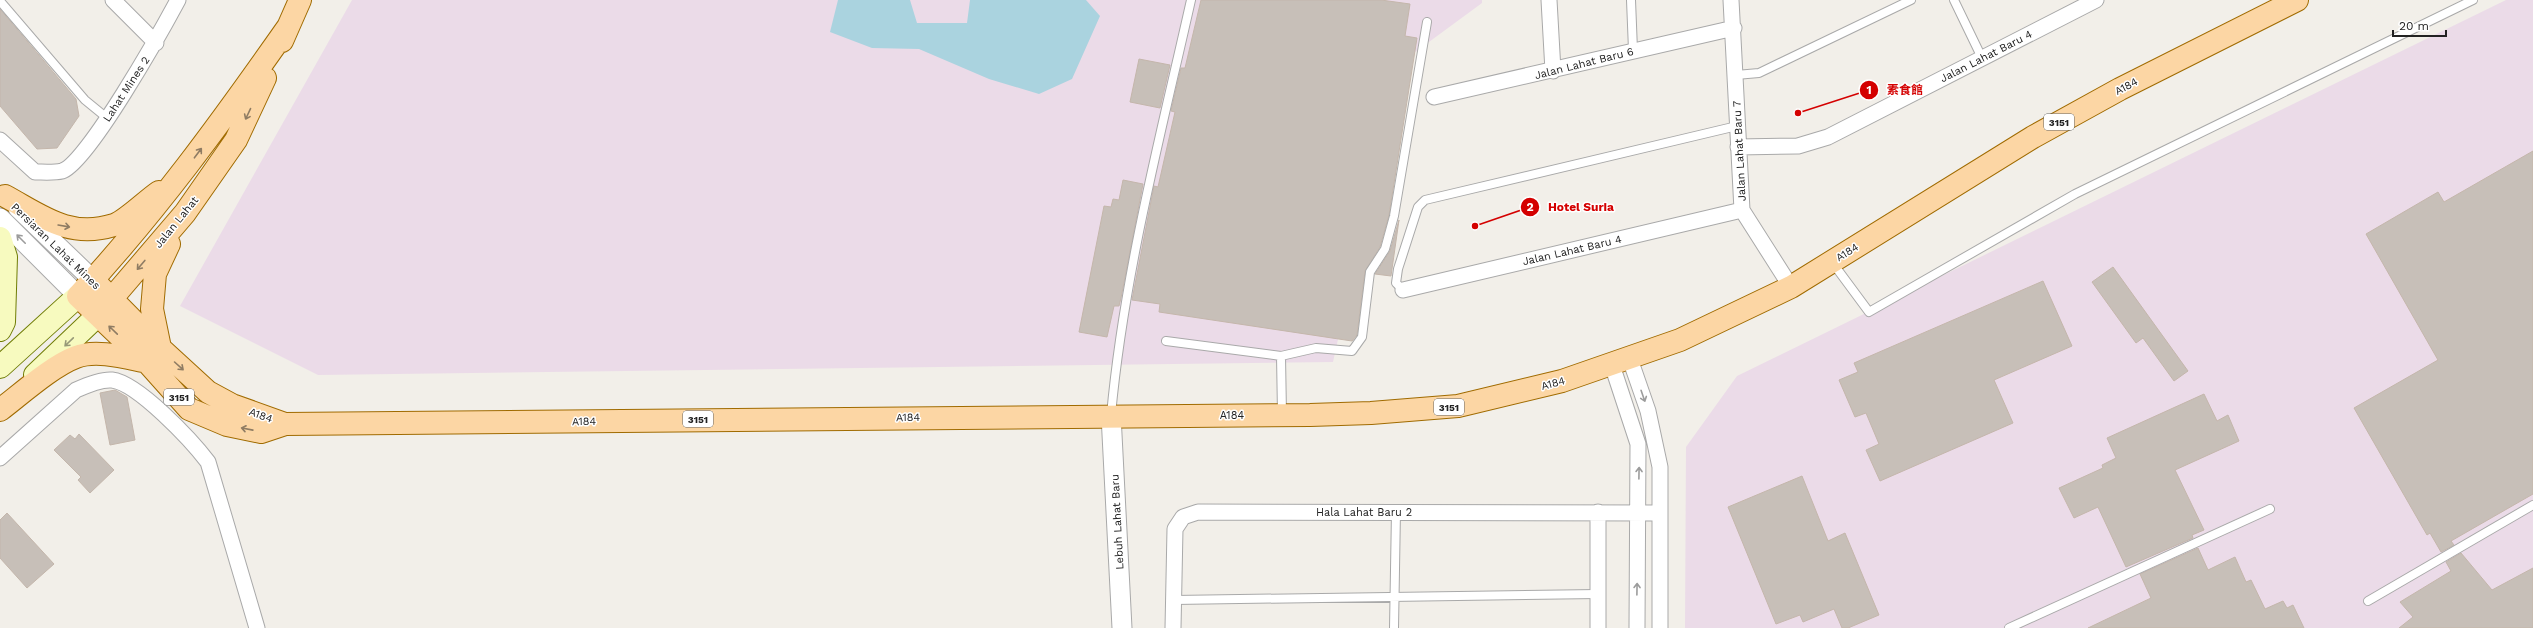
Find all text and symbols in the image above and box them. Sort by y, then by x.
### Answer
scale bar [2393,12,2446,38]
text: 20 m [2399,19,2429,33]
street label: Jalan Lahat Baru 4 [1938,27,2035,85]
street label: Jalan Lahat Baru 6 [1533,45,1635,82]
street label: Lahat Mines 2 [100,54,152,124]
street label: A184 [2112,75,2140,98]
callout: 素食館 [1859,78,1931,102]
text: 1 [1866,83,1872,97]
text: 素食館 [1887,83,1923,97]
street label: Jalan Lahat Baru 7 [1730,100,1749,202]
one-way arrow [244,107,251,119]
road number: 3151 [2044,114,2074,130]
one-way arrow [194,148,202,159]
street label: Jalan Lahat [152,194,201,251]
callout: Hotel Suria [1520,195,1622,219]
text: 2 [1526,200,1534,214]
text: Hotel Suria [1548,200,1614,214]
street label: Persiaran Lahat Mines [8,201,103,292]
one-way arrow [57,223,70,231]
street label: Jalan Lahat Baru 4 [1521,233,1623,268]
one-way arrow [16,234,26,244]
street label: A184 [1834,240,1861,264]
one-way arrow [137,259,146,270]
one-way arrow [108,325,118,335]
one-way arrow [64,337,74,347]
one-way arrow [174,361,184,370]
street label: A184 [1540,374,1567,393]
road number: 3151 [164,389,194,405]
one-way arrow [1639,389,1647,401]
road number: 3151 [1434,399,1464,415]
street label: A184 [247,405,275,426]
street label: A184 [1220,409,1244,422]
road number: 3151 [683,411,713,427]
street label: A184 [896,411,921,424]
street label: A184 [572,415,597,428]
one-way arrow [241,425,254,433]
one-way arrow [1635,467,1642,480]
street label: Lebuh Lahat Baru [1109,474,1126,570]
street label: Hala Lahat Baru 2 [1316,506,1412,519]
one-way arrow [1633,583,1641,596]

